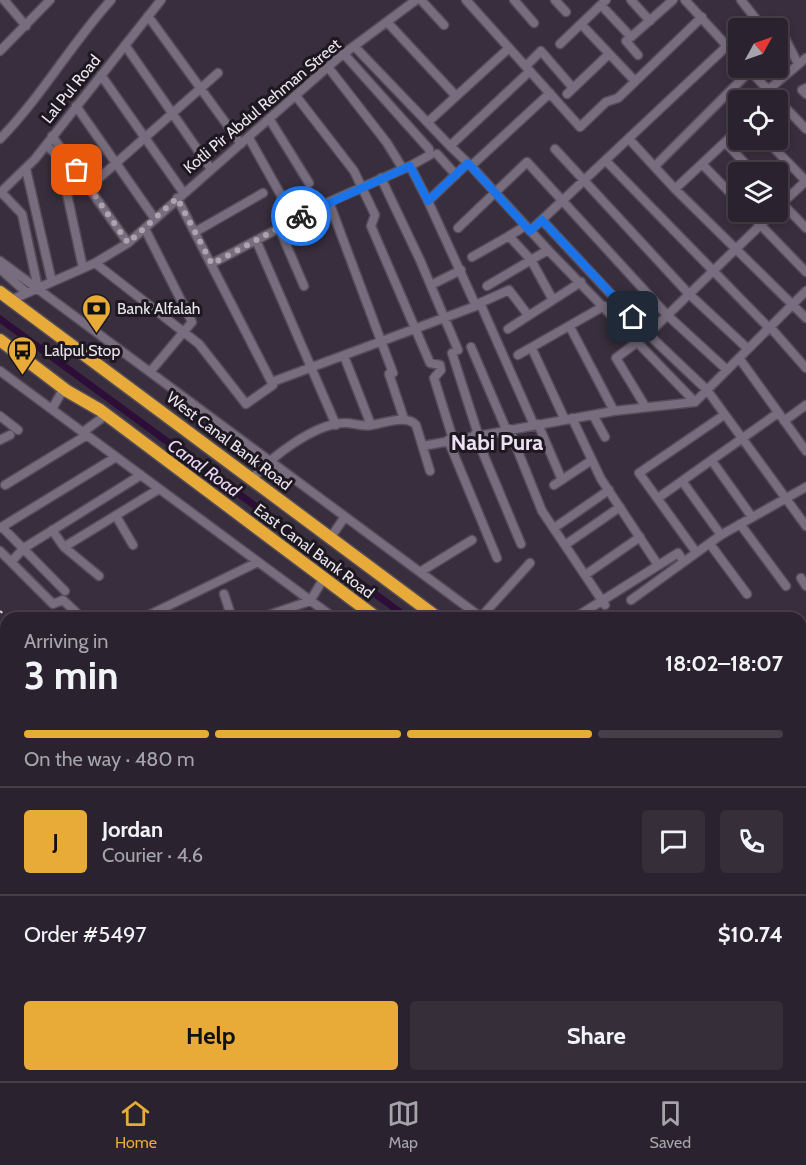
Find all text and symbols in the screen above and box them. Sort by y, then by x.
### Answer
north arrow [728,18,788,78]
map controls [728,18,788,222]
street label: Kotli Pir Abdul Rehman Street [180,34,345,177]
street label: Lal Pul Road [38,51,104,127]
button: locate [728,90,788,150]
pin [51,144,102,195]
icon: bag [60,153,93,186]
button: layers [728,162,788,222]
courier [271,186,331,246]
icon: bike [285,200,318,233]
pin [607,291,658,342]
bank icon: Bank Alfalah [80,292,112,334]
place label: Bank Alfalah [117,299,201,318]
icon: home [616,300,649,333]
bus stop icon: Lalpul Stop [7,334,39,376]
place label: Lalpul Stop [44,341,120,360]
street label: West Canal Bank Road [163,388,295,494]
district label: Nabi Pura [451,429,543,456]
water label: Canal Road [163,434,245,502]
street label: East Canal Bank Road [250,500,378,602]
text: Arriving in [24,629,108,653]
text: 18:02–18:07 [665,650,783,677]
text: 3 min [24,651,119,699]
text: On the way · 480 m [24,747,194,771]
button: chat [642,810,705,873]
button: phone [720,810,783,873]
text: Jordan [102,816,163,843]
text: J [52,828,59,855]
text: Courier · 4.6 [102,843,203,867]
text: Order #5497 [24,921,147,948]
text: $10.74 [718,921,783,948]
button: Help [24,1001,398,1070]
button: Share [410,1001,783,1070]
tab: Home [115,1097,157,1152]
tab: Map [387,1097,420,1152]
tab: Saved [650,1097,691,1152]

